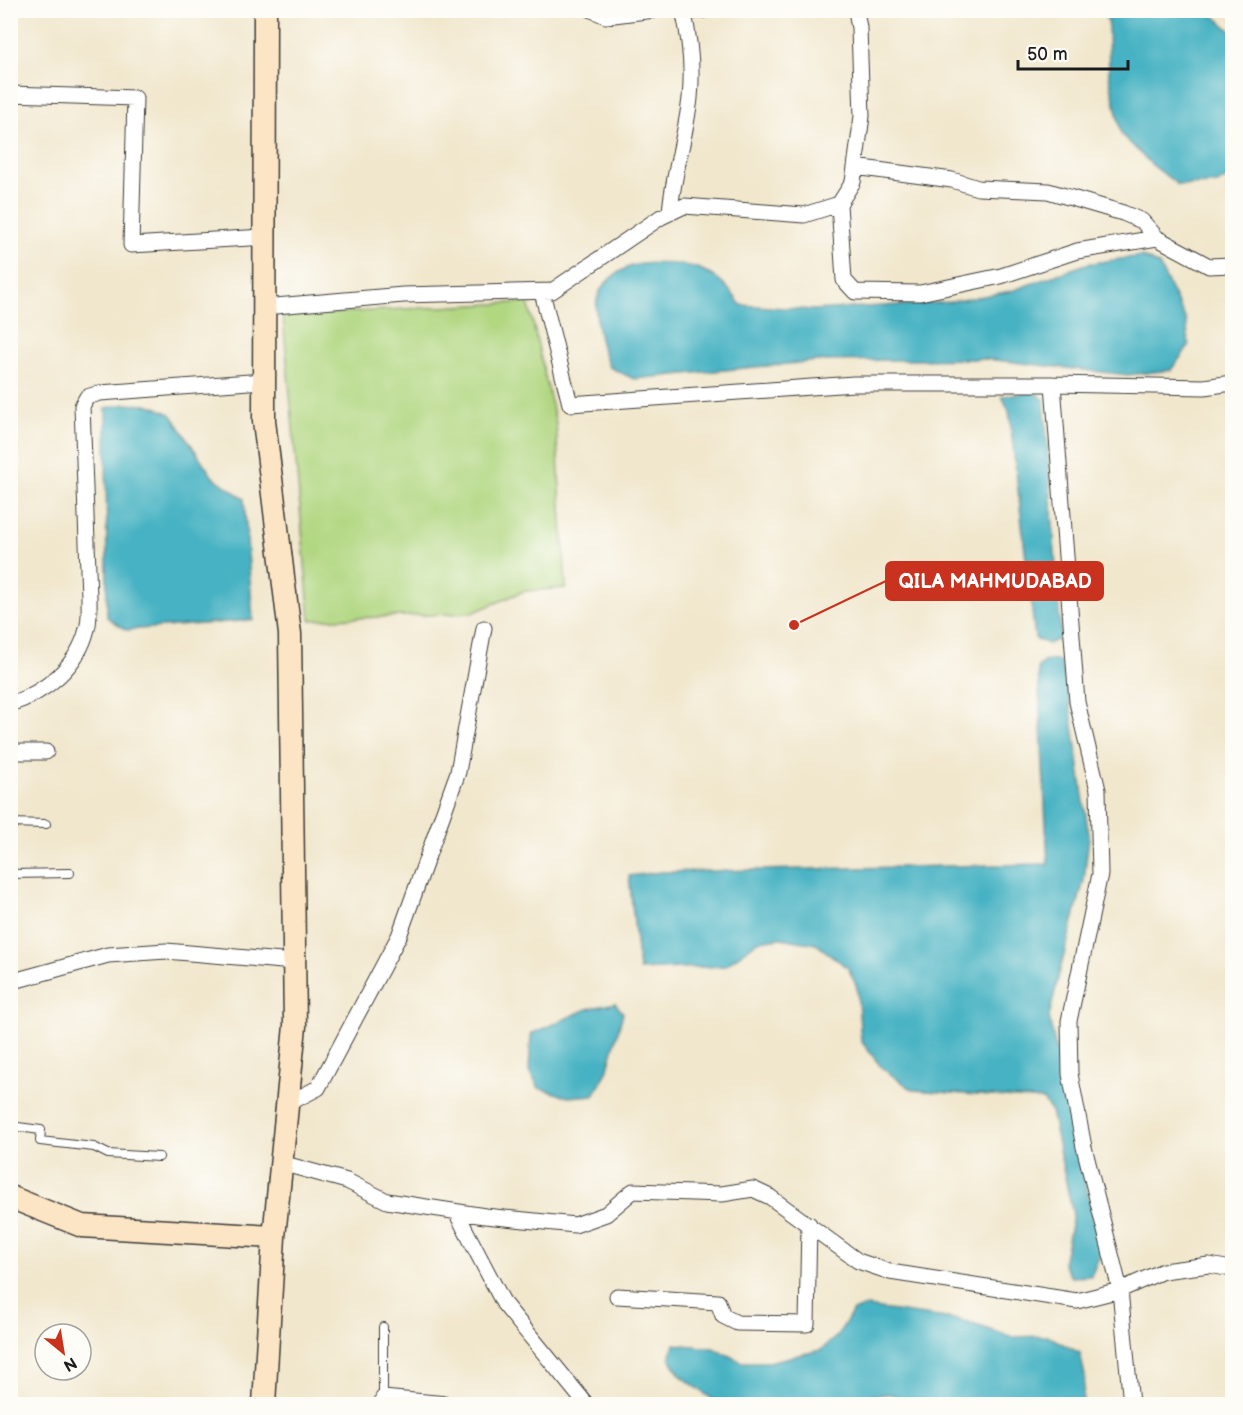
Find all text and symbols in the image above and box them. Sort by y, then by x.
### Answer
scale bar [1018,33,1128,71]
text: 50 m [1027,44,1068,65]
callout: QILA MAHMUDABAD [886,562,1103,600]
text: QILA MAHMUDABAD [898,570,1092,594]
north arrow [33,1322,93,1382]
text: N [60,1352,80,1375]

